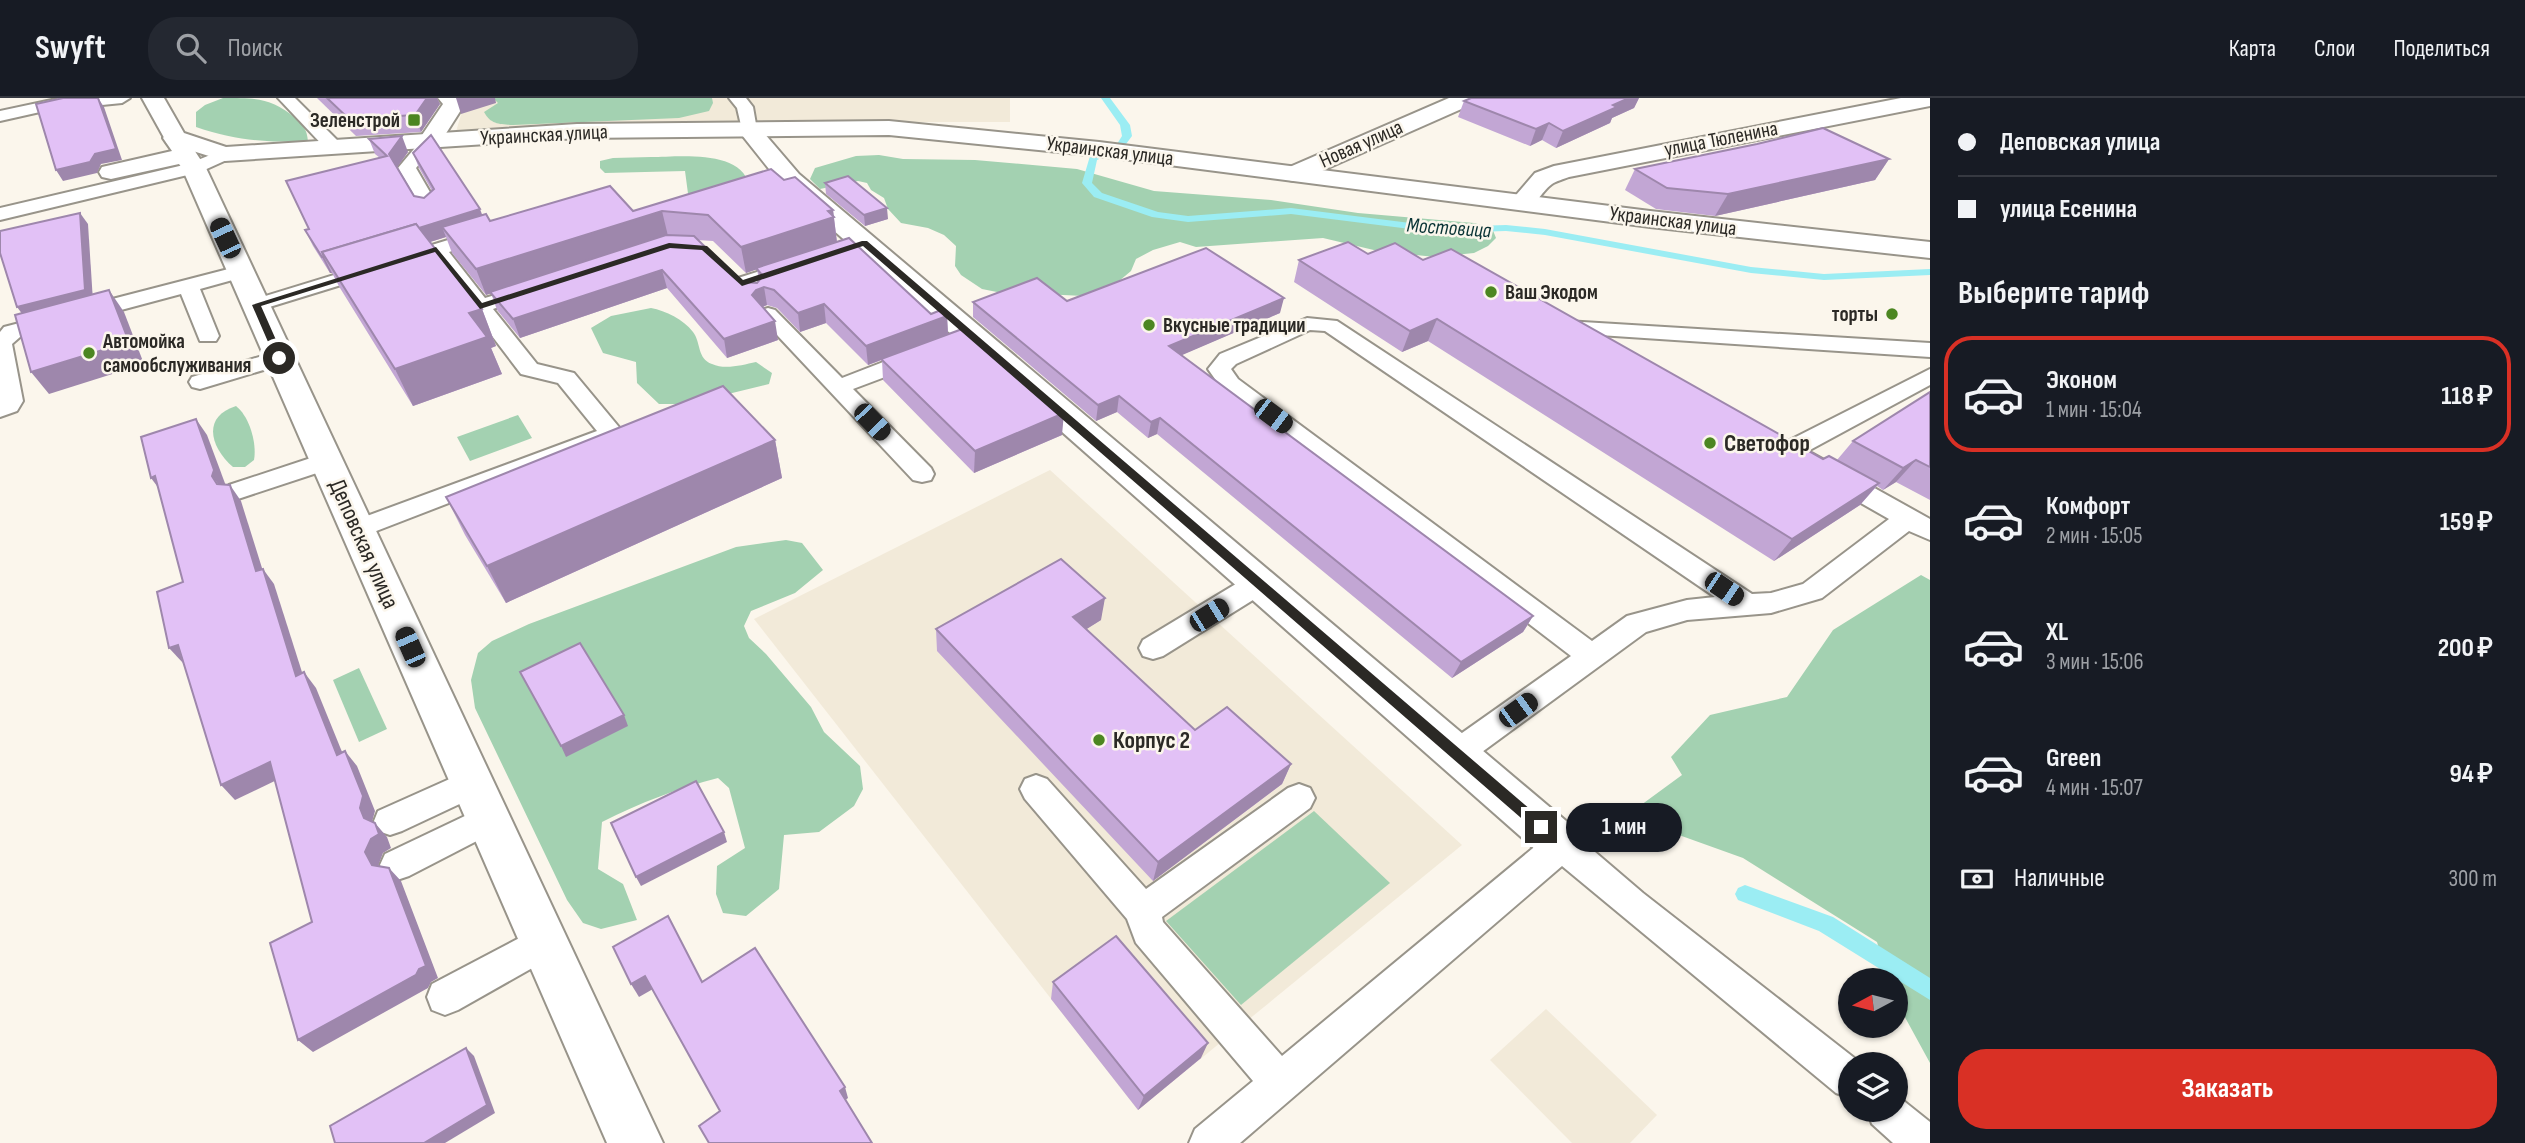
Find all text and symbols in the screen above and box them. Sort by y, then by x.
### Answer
search box [148,17,638,80]
text: Swyft [35,28,106,68]
icon: search [172,29,210,67]
text: Поиск [228,33,282,64]
text: Карта [2229,34,2276,63]
text: Слои [2314,34,2355,63]
text: Поделиться [2393,34,2490,63]
place label: Зеленстрой [310,108,400,133]
marker: Зеленстрой [406,112,422,128]
street label: Новая улица [1315,115,1407,173]
street label: улица Тюленина [1662,116,1780,162]
street label: Украинская улица [480,119,608,151]
text: Деповская улица [2000,127,2161,158]
street label: Украинская улица [1045,131,1175,171]
text: улица Есенина [2000,194,2137,225]
street label: Украинская улица [1608,201,1738,241]
water label: Мостовица [1406,213,1493,243]
car [207,215,244,261]
text: Выберите тариф [1958,274,2149,313]
place label: Ваш Экодом [1505,280,1598,305]
marker: Ваш Экодом [1483,284,1499,300]
place label: торты [1832,302,1878,327]
marker: торты [1884,306,1900,322]
place label: Вкусные традиции [1163,313,1306,338]
marker: Вкусные традиции [1141,317,1157,333]
place label: Автомойка самообслуживания [102,329,251,378]
route start [263,342,295,374]
marker: Автомойка самообслуживания [81,345,97,361]
icon: car [1962,363,2025,426]
text: Эконом [2046,365,2117,396]
text: 118 ₽ [2441,381,2493,412]
car [1250,395,1297,437]
text: 1 мин · 15:04 [2046,396,2142,424]
car [850,400,895,444]
place label: Светофор [1724,429,1810,458]
marker: Светофор [1702,435,1718,451]
street label: Деповская улица [323,475,405,613]
icon: car [1962,489,2025,552]
text: Комфорт [2046,491,2130,522]
text: 159 ₽ [2440,507,2493,538]
text: 2 мин · 15:05 [2046,522,2143,550]
car [1701,569,1748,609]
car [1186,595,1233,635]
icon: car [1962,615,2025,678]
text: XL [2046,617,2068,648]
car [392,624,429,670]
text: 200 ₽ [2438,633,2493,664]
text: 3 мин · 15:06 [2046,648,2144,676]
car [1495,689,1542,731]
place label: Корпус 2 [1113,726,1190,755]
marker: Корпус 2 [1091,732,1107,748]
icon: car [1962,741,2025,804]
text: Green [2046,743,2101,774]
text: 94 ₽ [2449,759,2493,790]
text: 4 мин · 15:07 [2046,774,2143,802]
callout: 1 мин [1566,802,1681,852]
route end [1525,811,1557,843]
text: 1 мин [1602,813,1646,841]
icon: cash [1958,860,1996,898]
text: Наличные [2014,863,2105,894]
text: 300 m [2448,865,2497,893]
north arrow [1838,968,1908,1038]
map controls [1838,968,1908,1122]
button: Заказать [1958,1049,2497,1129]
button: layers [1838,1052,1908,1122]

